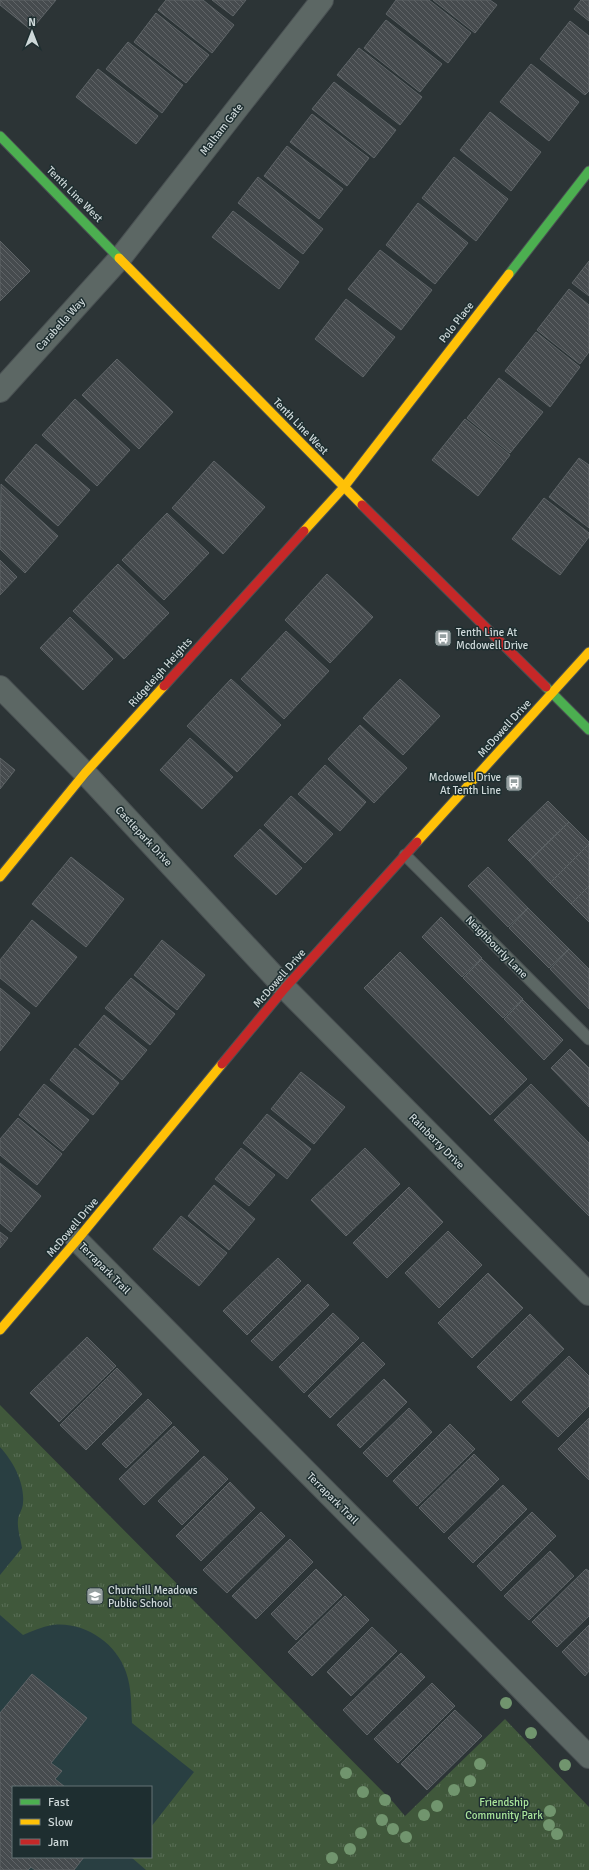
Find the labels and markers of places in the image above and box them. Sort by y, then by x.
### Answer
place label: Tenth Line At Mcdowell Drive [456,626,528,652]
bus stop icon: Tenth Line At Mcdowell Drive [433,628,453,648]
place label: Mcdowell Drive At Tenth Line [429,771,501,797]
bus stop icon: Mcdowell Drive At Tenth Line [504,773,524,793]
place label: Churchill Meadows Public School [108,1584,198,1610]
school or university icon: Churchill Meadows Public School [85,1586,105,1606]

